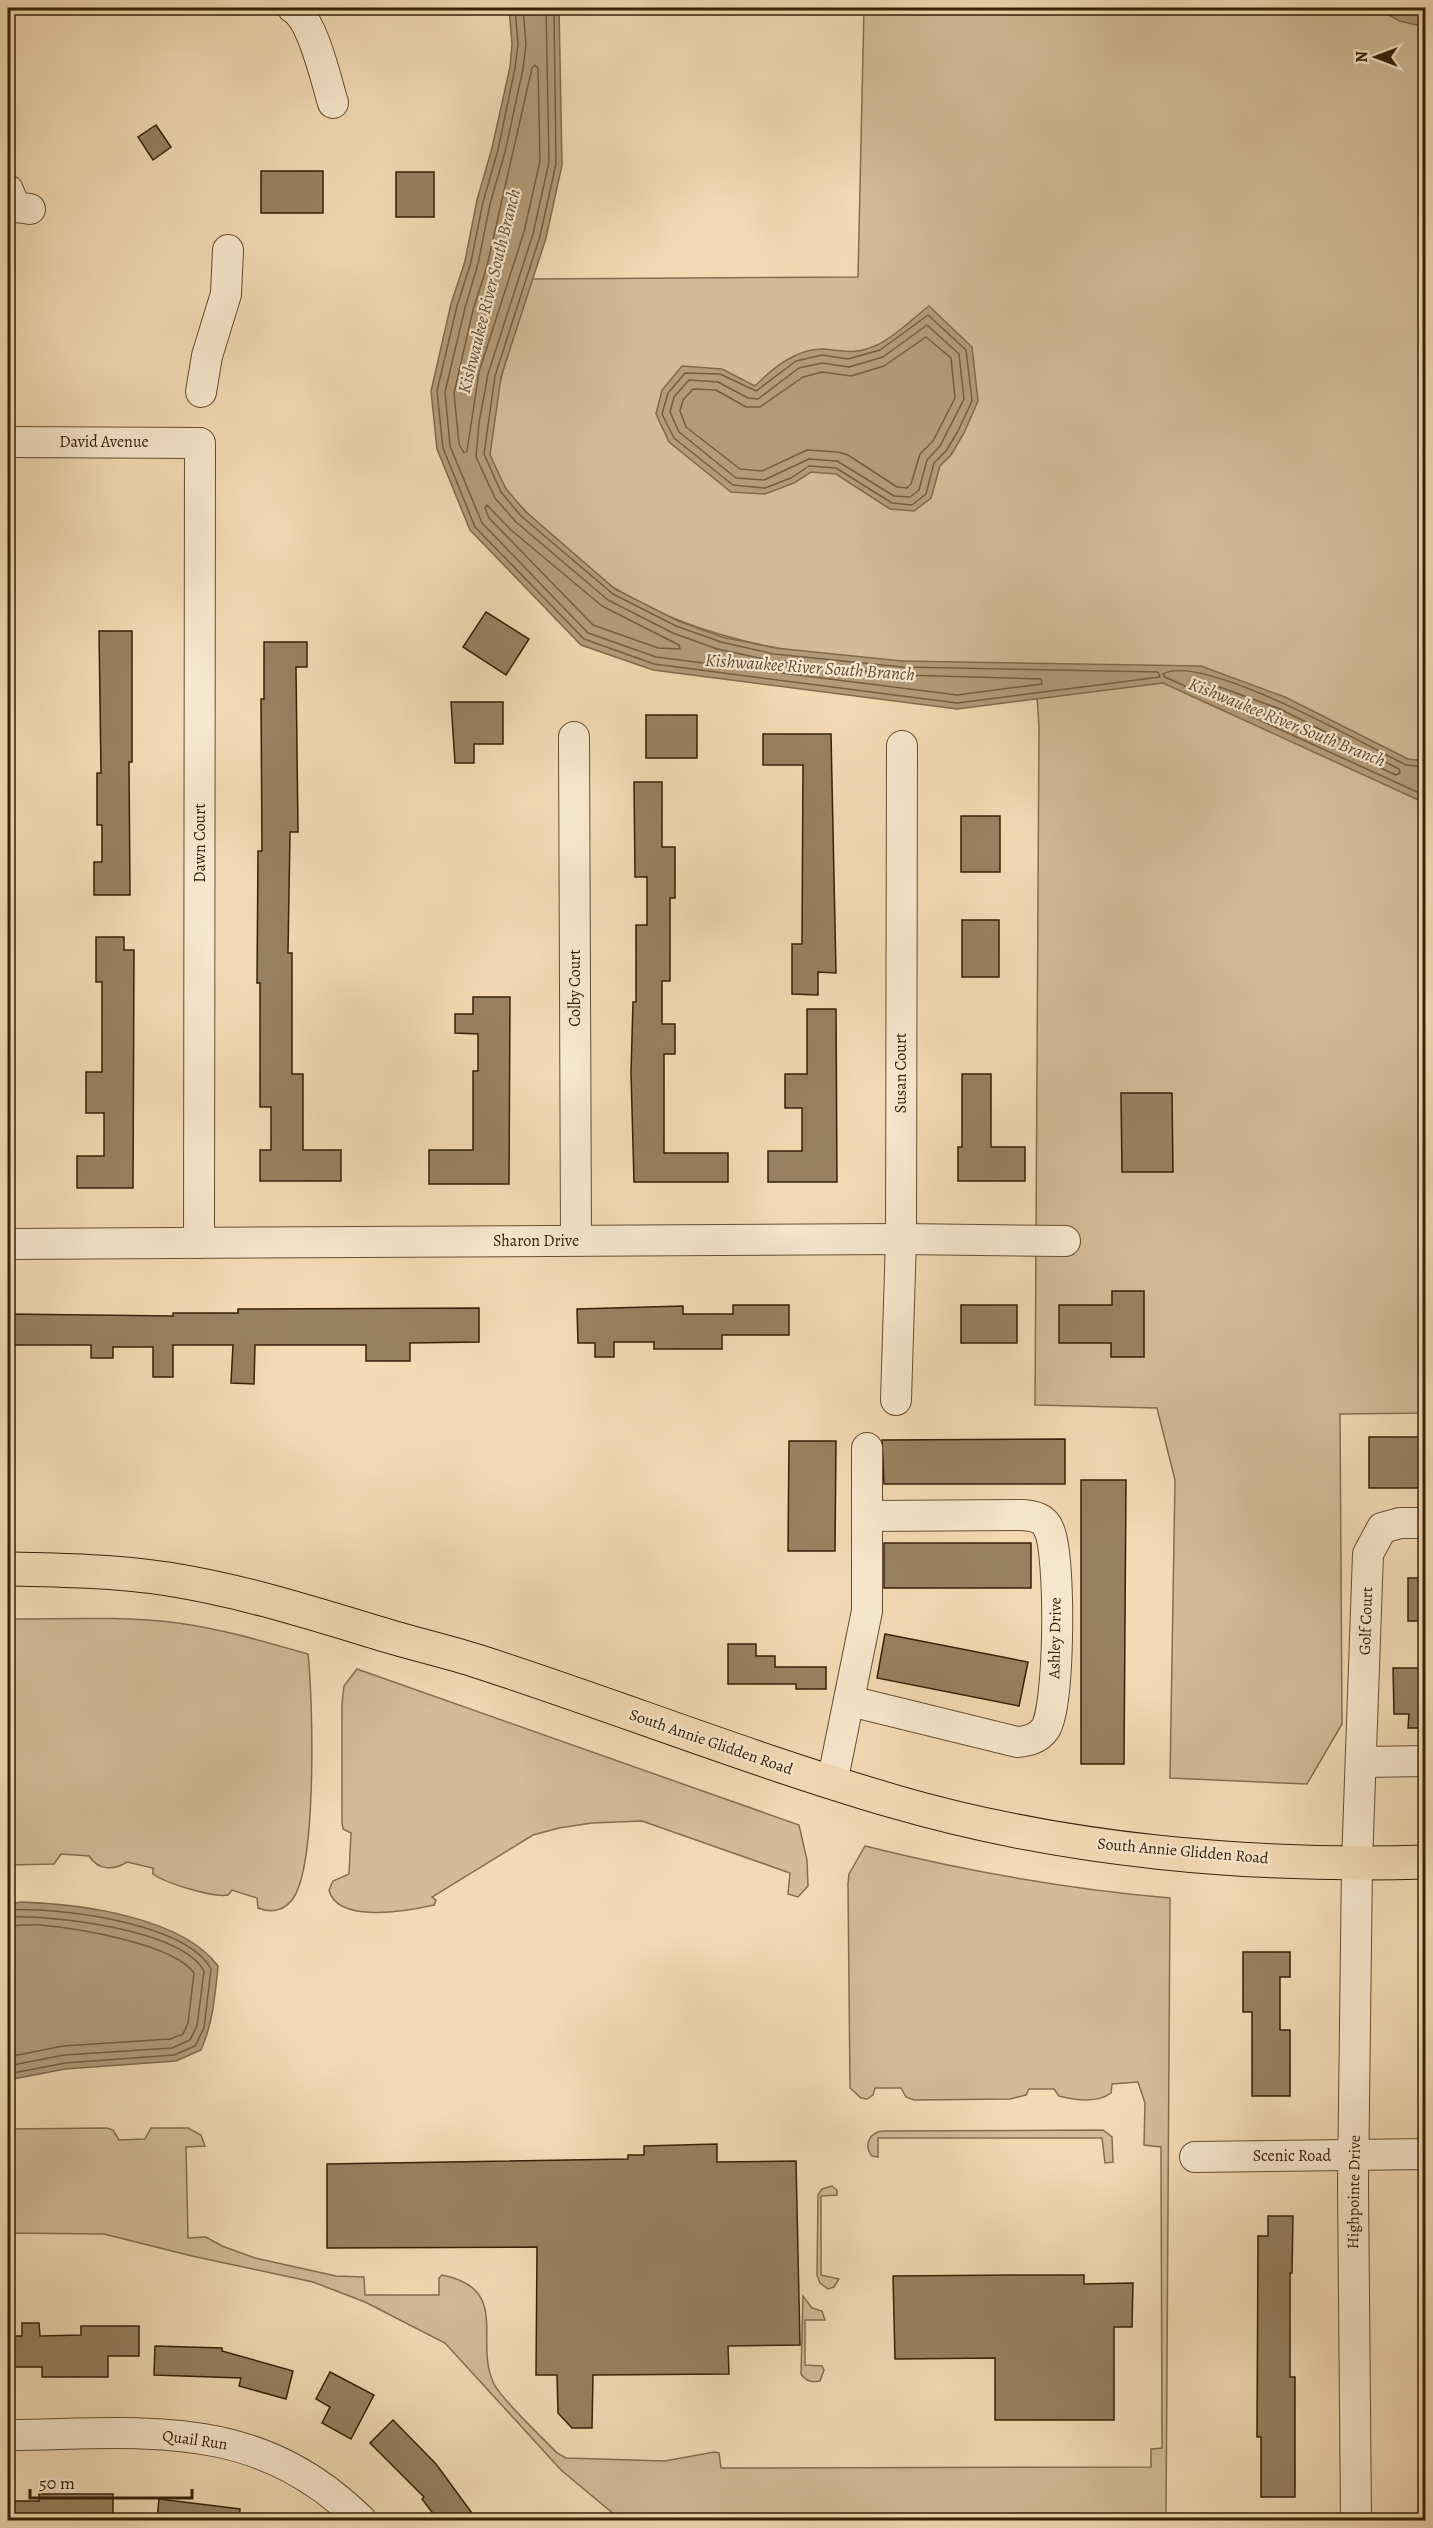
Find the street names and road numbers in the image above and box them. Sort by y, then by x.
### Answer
street label: David Avenue [59,431,149,453]
street label: Dawn Court [189,803,211,883]
street label: Colby Court [564,949,586,1027]
street label: Susan Court [890,1033,912,1113]
street label: Sharon Drive [493,1230,579,1252]
street label: Golf Court [1354,1586,1378,1656]
street label: Ashley Drive [1043,1597,1067,1680]
street label: South Annie Glidden Road [626,1704,796,1780]
street label: South Annie Glidden Road [1097,1833,1270,1869]
street label: Highpointe Drive [1342,2135,1366,2249]
street label: Scenic Road [1253,2145,1332,2167]
street label: Quail Run [161,2425,229,2455]

